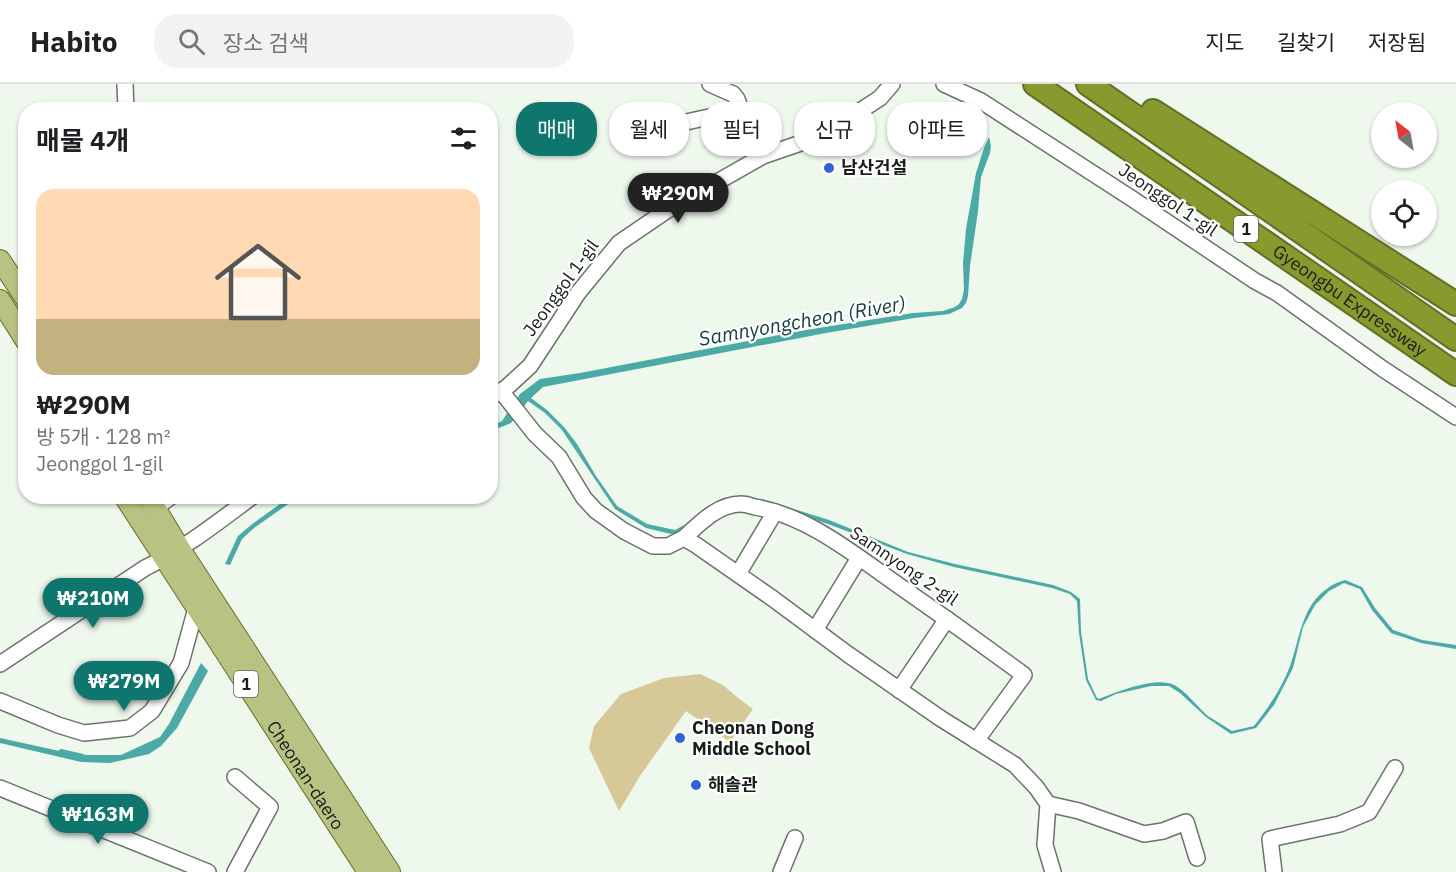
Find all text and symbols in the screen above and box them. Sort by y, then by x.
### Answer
search box [154,14,574,68]
text: Habito [30,23,118,60]
icon: search [175,25,208,58]
text: 장소 검색 [223,28,309,57]
text: 지도 [1205,28,1244,56]
text: 길찾기 [1277,28,1335,56]
text: 저장됨 [1368,28,1426,56]
chip: 매매 [516,102,597,156]
chip: 월세 [609,102,689,156]
chip: 필터 [701,102,782,156]
chip: 신규 [794,102,875,156]
chip: 아파트 [887,102,987,156]
north arrow [1371,102,1437,168]
map controls [1371,102,1437,246]
icon: filters [447,122,480,155]
text: 매물 4개 [36,123,130,157]
place label: 남산건설 [841,156,907,179]
street label: Jeonggol 1-gil [1114,158,1222,241]
marker: 남산건설 [822,161,836,175]
pin: ₩290M [636,173,720,224]
text: ₩290M [642,179,714,206]
button: locate [1371,180,1437,246]
road number: 1 [1234,216,1258,242]
icon: home [204,228,312,336]
street label: Jeonggol 1-gil [518,235,604,341]
street label: Gyeongbu Expressway [1268,239,1431,361]
water label: Samnyongcheon (River) [696,289,907,352]
text: ₩290M [36,387,131,421]
text: 방 5개 · 128 m² [36,423,171,450]
text: Jeonggol 1-gil [36,450,163,477]
street label: Samnyong 2-gil [846,521,963,610]
pin: ₩210M [51,578,135,629]
text: ₩210M [57,584,129,611]
pin: ₩279M [82,661,166,712]
text: ₩279M [88,667,160,694]
road number: 1 [234,671,258,697]
street label: Cheonan-daero [262,716,349,834]
place label: Cheonan Dong Middle School [692,716,814,760]
marker: Cheonan Dong Middle School [673,731,687,745]
place label: 해솔관 [708,773,758,796]
marker: 해솔관 [689,778,703,792]
pin: ₩163M [56,794,140,845]
text: ₩163M [62,800,134,827]

